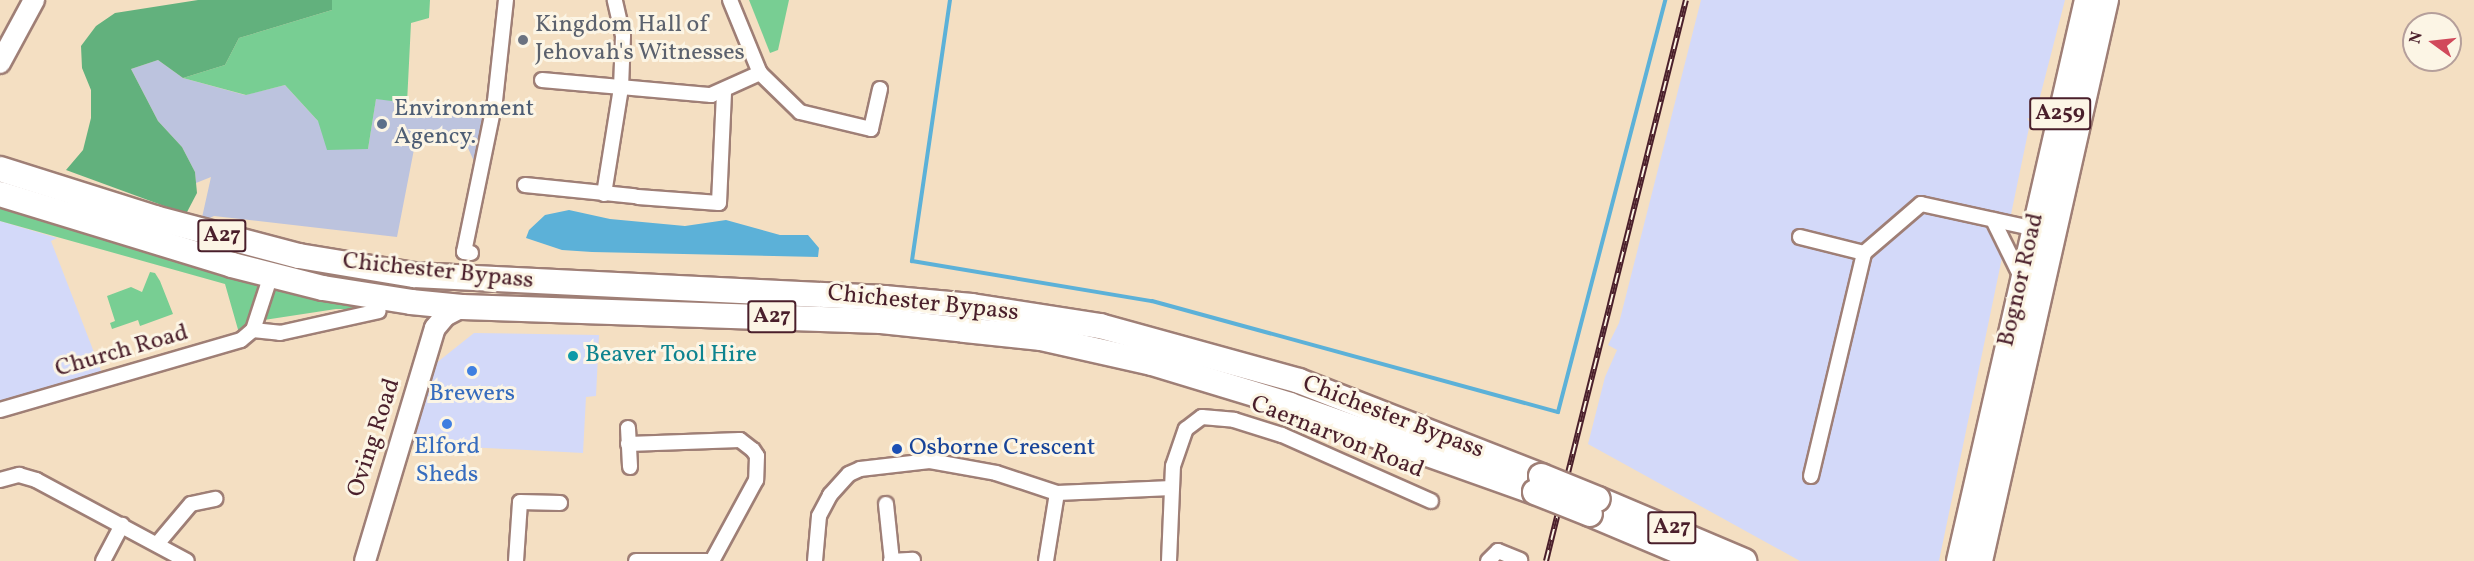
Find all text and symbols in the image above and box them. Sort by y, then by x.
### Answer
place label: Kingdom Hall of Jehovah's Witnesses [535,12,746,68]
north arrow [2402,12,2462,72]
text: N [2404,29,2429,46]
marker: Kingdom Hall of Jehovah's Witnesses [516,33,530,47]
road number: A259 [2028,95,2092,133]
place label: Environment Agency. [394,96,534,152]
marker: Environment Agency. [375,117,389,131]
street label: Bognor Road [1993,210,2051,350]
road number: A27 [196,217,248,255]
street label: Chichester Bypass [341,248,535,296]
street label: Chichester Bypass [826,280,1020,328]
road number: A27 [746,298,798,336]
street label: Church Road [52,319,192,385]
place label: Beaver Tool Hire [585,342,758,370]
marker: Beaver Tool Hire [566,349,580,363]
marker: Brewers [465,364,479,378]
street label: Chichester Bypass [1298,370,1488,466]
street label: Oving Road [342,375,408,501]
place label: Brewers [429,381,515,409]
street label: Caernarvon Road [1246,390,1428,486]
marker: Elford Sheds [440,417,454,431]
place label: Elford Sheds [414,434,480,490]
place label: Osborne Crescent [909,435,1096,463]
marker: Osborne Crescent [890,442,904,456]
road number: A27 [1646,509,1698,547]

